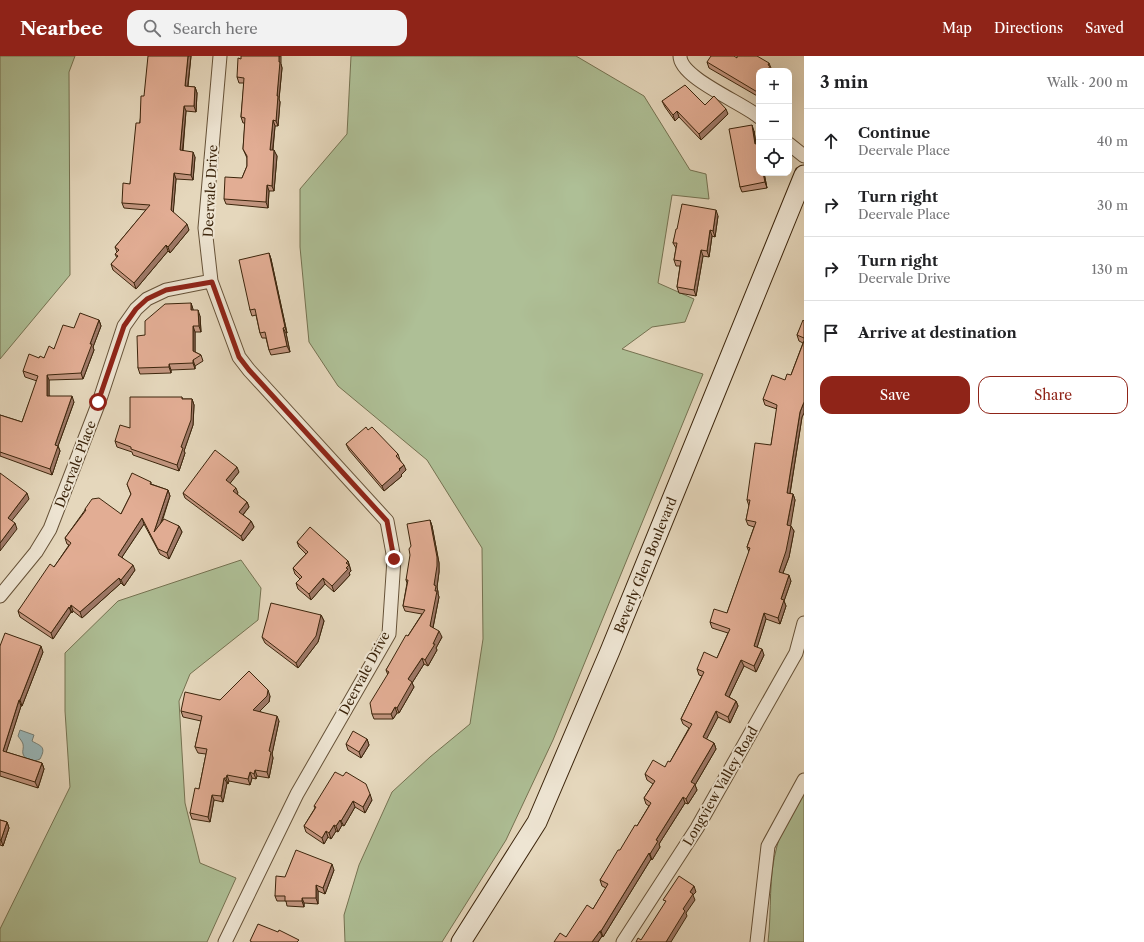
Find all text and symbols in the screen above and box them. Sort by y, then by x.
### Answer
search box [127,10,407,46]
text: Nearbee [20,17,103,40]
icon: search [141,17,163,39]
text: Search here [173,19,258,38]
text: Map [942,19,972,37]
text: Directions [994,19,1063,37]
text: Saved [1085,19,1124,37]
map controls [756,68,792,176]
button: + [756,68,792,104]
text: 3 min [820,72,869,92]
text: Walk · 200 m [1047,74,1128,90]
button: − [756,104,792,140]
text: Continue [858,123,930,142]
icon: ahead [820,130,842,152]
text: 40 m [1097,133,1128,149]
button: locate [756,140,792,176]
text: Deervale Place [858,142,950,158]
street label: Deervale Drive [200,144,220,238]
text: Turn right [858,187,938,206]
icon: right [820,194,842,216]
text: 30 m [1097,197,1128,213]
text: Deervale Place [858,206,950,222]
text: Turn right [858,251,938,270]
icon: right [820,258,842,280]
text: 130 m [1092,261,1128,277]
text: Deervale Drive [858,270,950,286]
icon: arrive [820,322,842,344]
text: Arrive at destination [858,323,1017,342]
button: Save [820,376,970,414]
button: Share [978,376,1128,414]
route start [89,393,107,411]
street label: Deervale Place [51,418,99,510]
street label: Beverly Glen Boulevard [610,494,680,635]
route end [385,550,403,568]
street label: Deervale Drive [335,628,393,718]
street label: Longview Valley Road [679,723,761,849]

